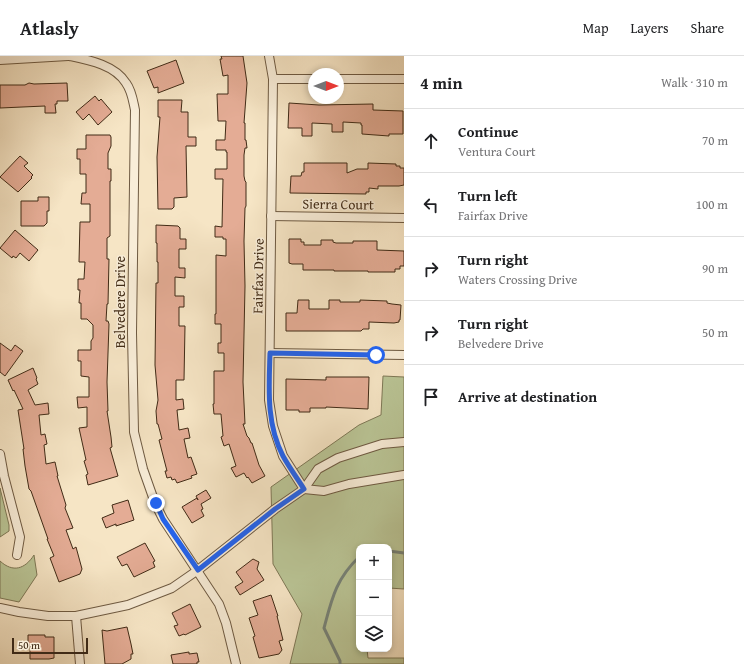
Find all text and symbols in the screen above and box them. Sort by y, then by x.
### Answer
text: Atlasly [20,14,79,42]
text: Map [583,18,609,38]
text: Layers [631,18,669,38]
text: Share [691,18,724,38]
north arrow [308,68,344,104]
text: 4 min [420,70,462,95]
text: Walk · 310 m [661,73,728,92]
text: Continue [458,121,519,142]
icon: ahead [420,130,442,152]
text: 70 m [702,131,728,150]
text: Ventura Court [458,142,536,161]
text: Turn left [458,185,517,206]
street label: Sierra Court [302,193,374,215]
icon: left [420,194,442,216]
text: 100 m [696,195,728,214]
text: Fairfax Drive [458,206,528,225]
street label: Fairfax Drive [247,238,269,314]
text: Turn right [458,249,529,270]
street label: Belvedere Drive [110,255,130,348]
icon: right [420,258,442,280]
text: 90 m [702,259,728,278]
text: Waters Crossing Drive [458,270,577,289]
text: Turn right [458,313,529,334]
icon: right [420,322,442,344]
text: 50 m [702,323,728,342]
text: Belvedere Drive [458,334,544,353]
route start [367,346,385,364]
icon: arrive [420,386,442,408]
text: Arrive at destination [458,386,597,407]
route end [147,494,165,512]
map controls [356,544,392,652]
button: + [356,544,392,580]
button: − [356,580,392,616]
button: layers [356,616,392,652]
scale bar [12,636,88,655]
text: 50 m [18,637,40,653]

